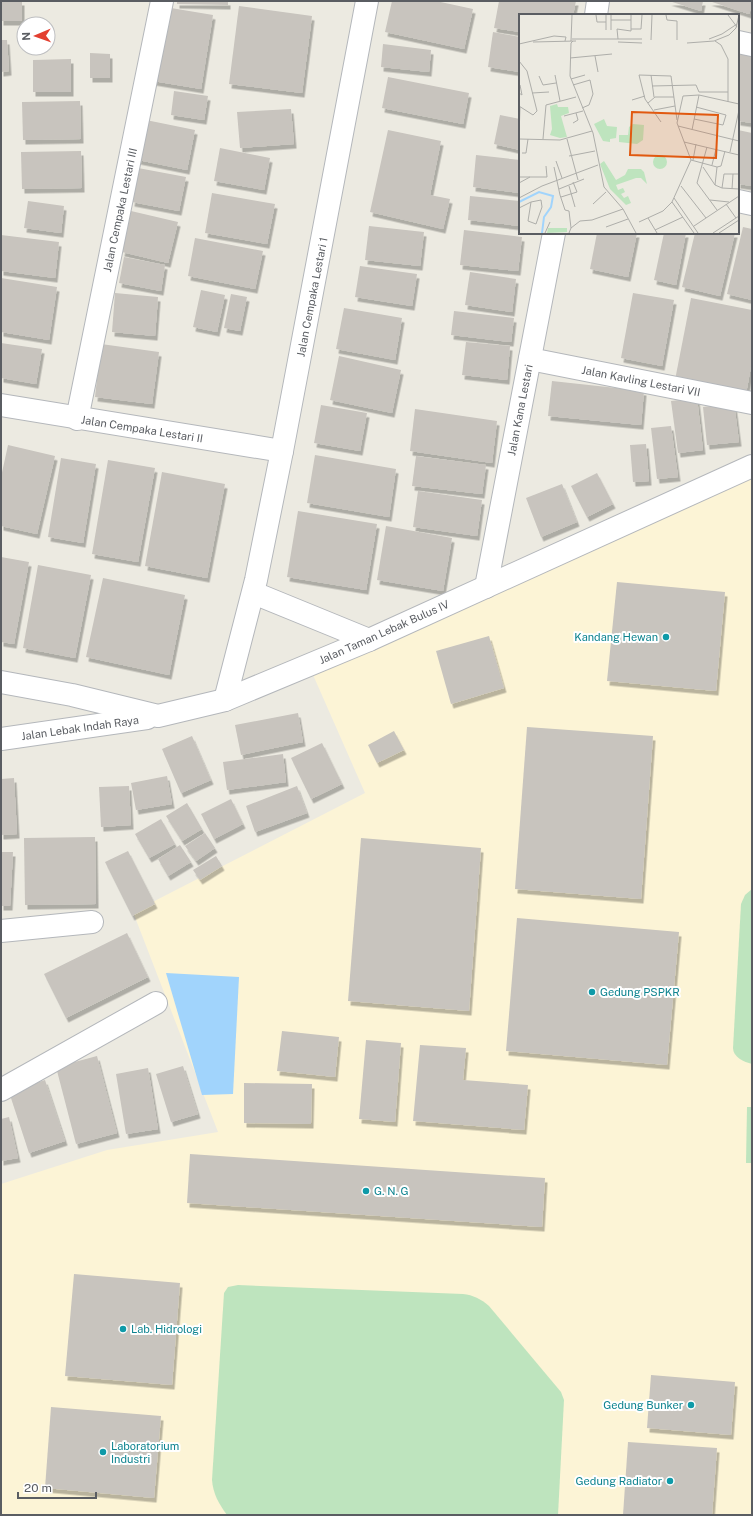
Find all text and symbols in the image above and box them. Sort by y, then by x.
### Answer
inset map [519,14,739,234]
north arrow [16,16,56,56]
text: N [20,32,32,41]
street label: Jalan Cempaka Lestari III [101,147,139,273]
street label: Jalan Cempaka Lestari 1 [295,236,329,358]
street label: Jalan Kana Lestari [505,363,535,457]
street label: Jalan Kavling Lestari VII [581,364,701,398]
street label: Jalan Cempaka Lestari II [80,413,204,445]
street label: Jalan Taman Lebak Bulus IV [317,598,451,666]
place label: Kandang Hewan [574,631,658,643]
marker: Kandang Hewan [661,632,671,642]
street label: Jalan Lebak Indah Raya [20,714,140,742]
place label: Gedung PSPKR [600,986,680,998]
marker: Gedung PSPKR [587,987,597,997]
place label: G. N. G [374,1185,409,1197]
marker: G. N. G [361,1186,371,1196]
place label: Lab. Hidrologi [131,1323,202,1335]
marker: Lab. Hidrologi [118,1324,128,1334]
place label: Gedung Bunker [603,1399,683,1411]
marker: Gedung Bunker [686,1400,696,1410]
place label: Laboratorium Industri [111,1440,179,1465]
marker: Laboratorium Industri [98,1447,108,1457]
scale bar [18,1474,96,1500]
place label: Gedung Radiator [576,1475,662,1487]
marker: Gedung Radiator [665,1476,675,1486]
text: 20 m [24,1481,52,1495]

